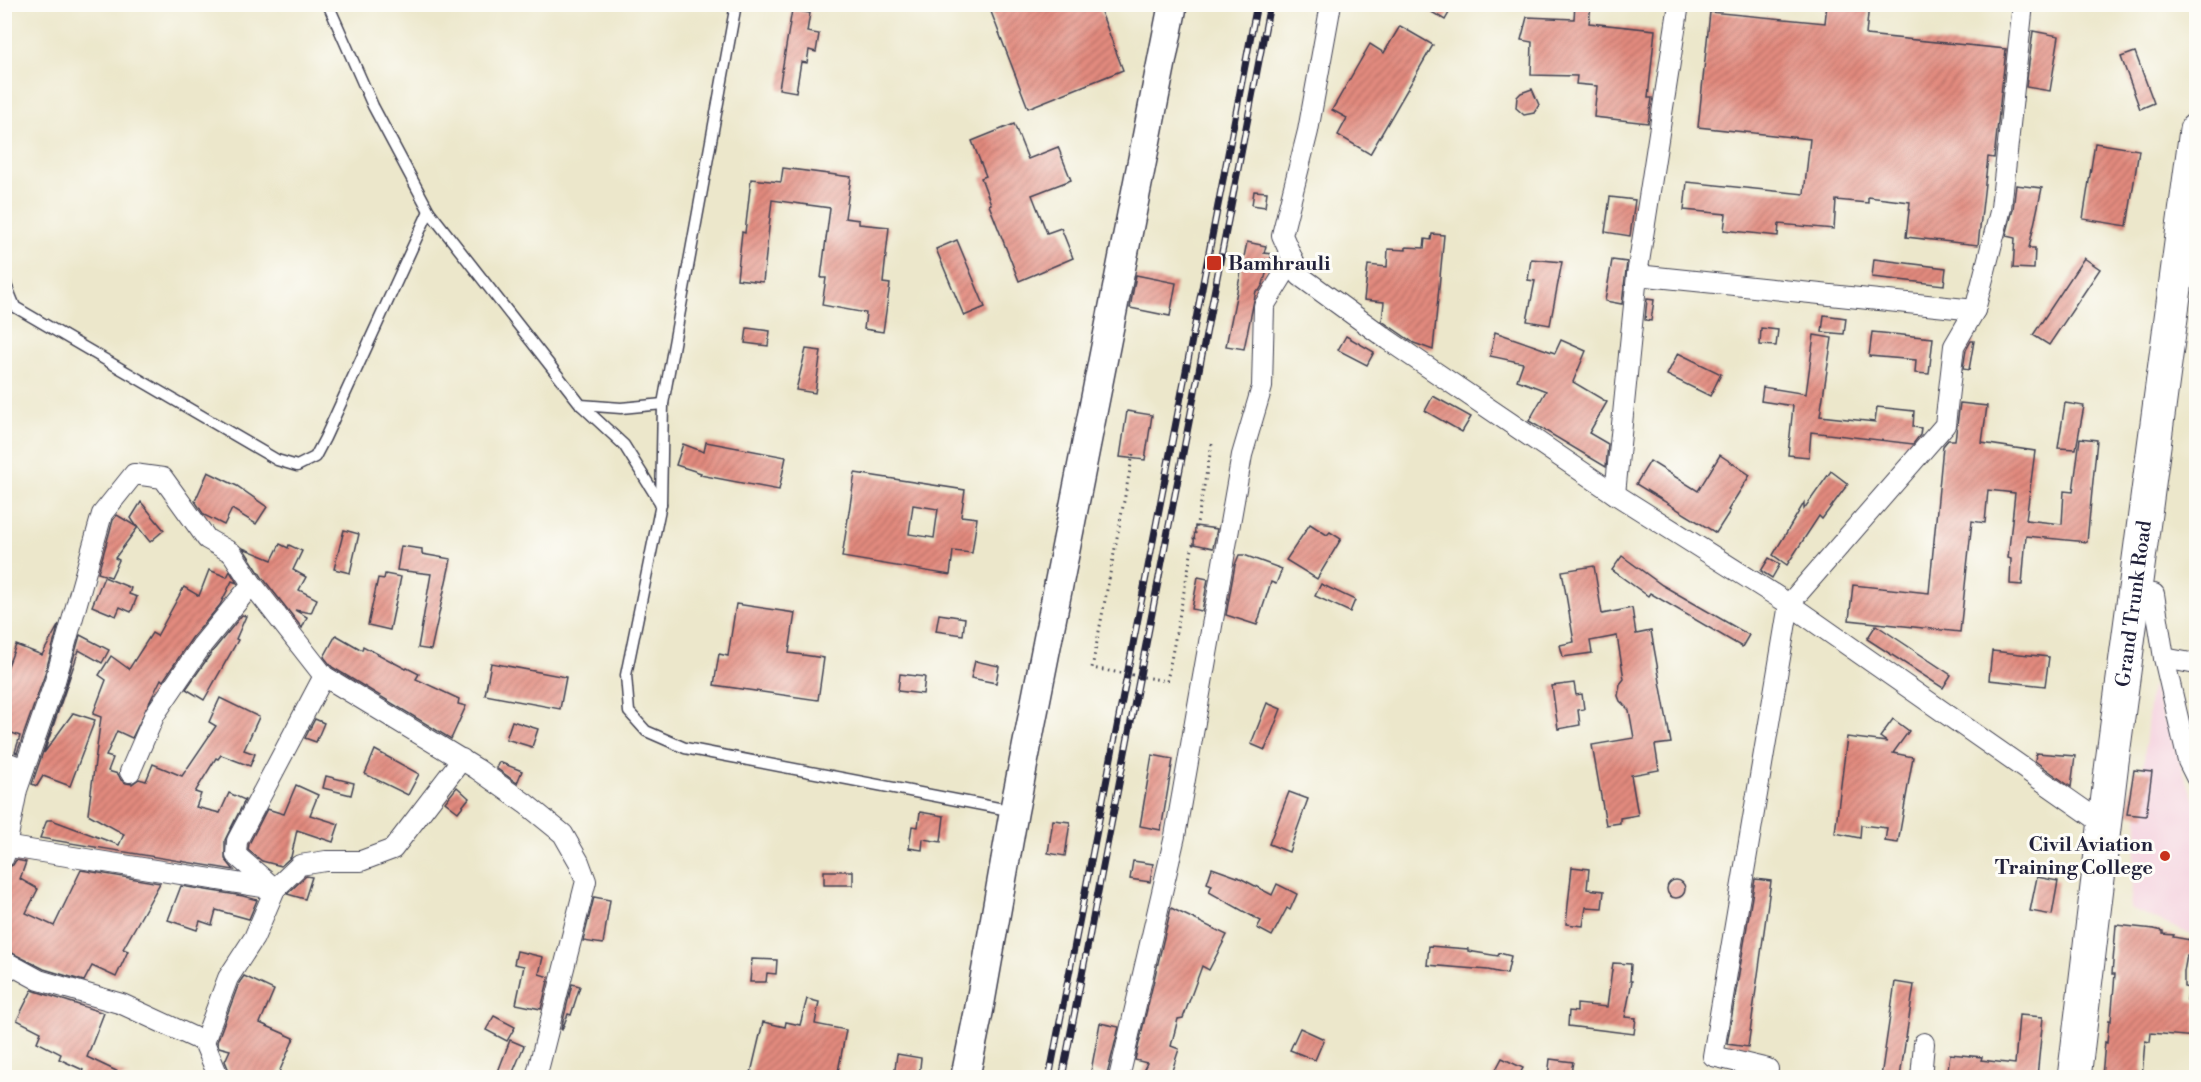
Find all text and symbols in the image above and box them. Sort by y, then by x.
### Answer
place label: Bamhrauli [1228,252,1331,277]
marker: Bamhrauli [1205,254,1223,272]
street label: Grand Trunk Road [2111,519,2158,689]
place label: Civil Aviation Training College [1995,833,2154,881]
marker: Civil Aviation Training College [2158,849,2172,863]

